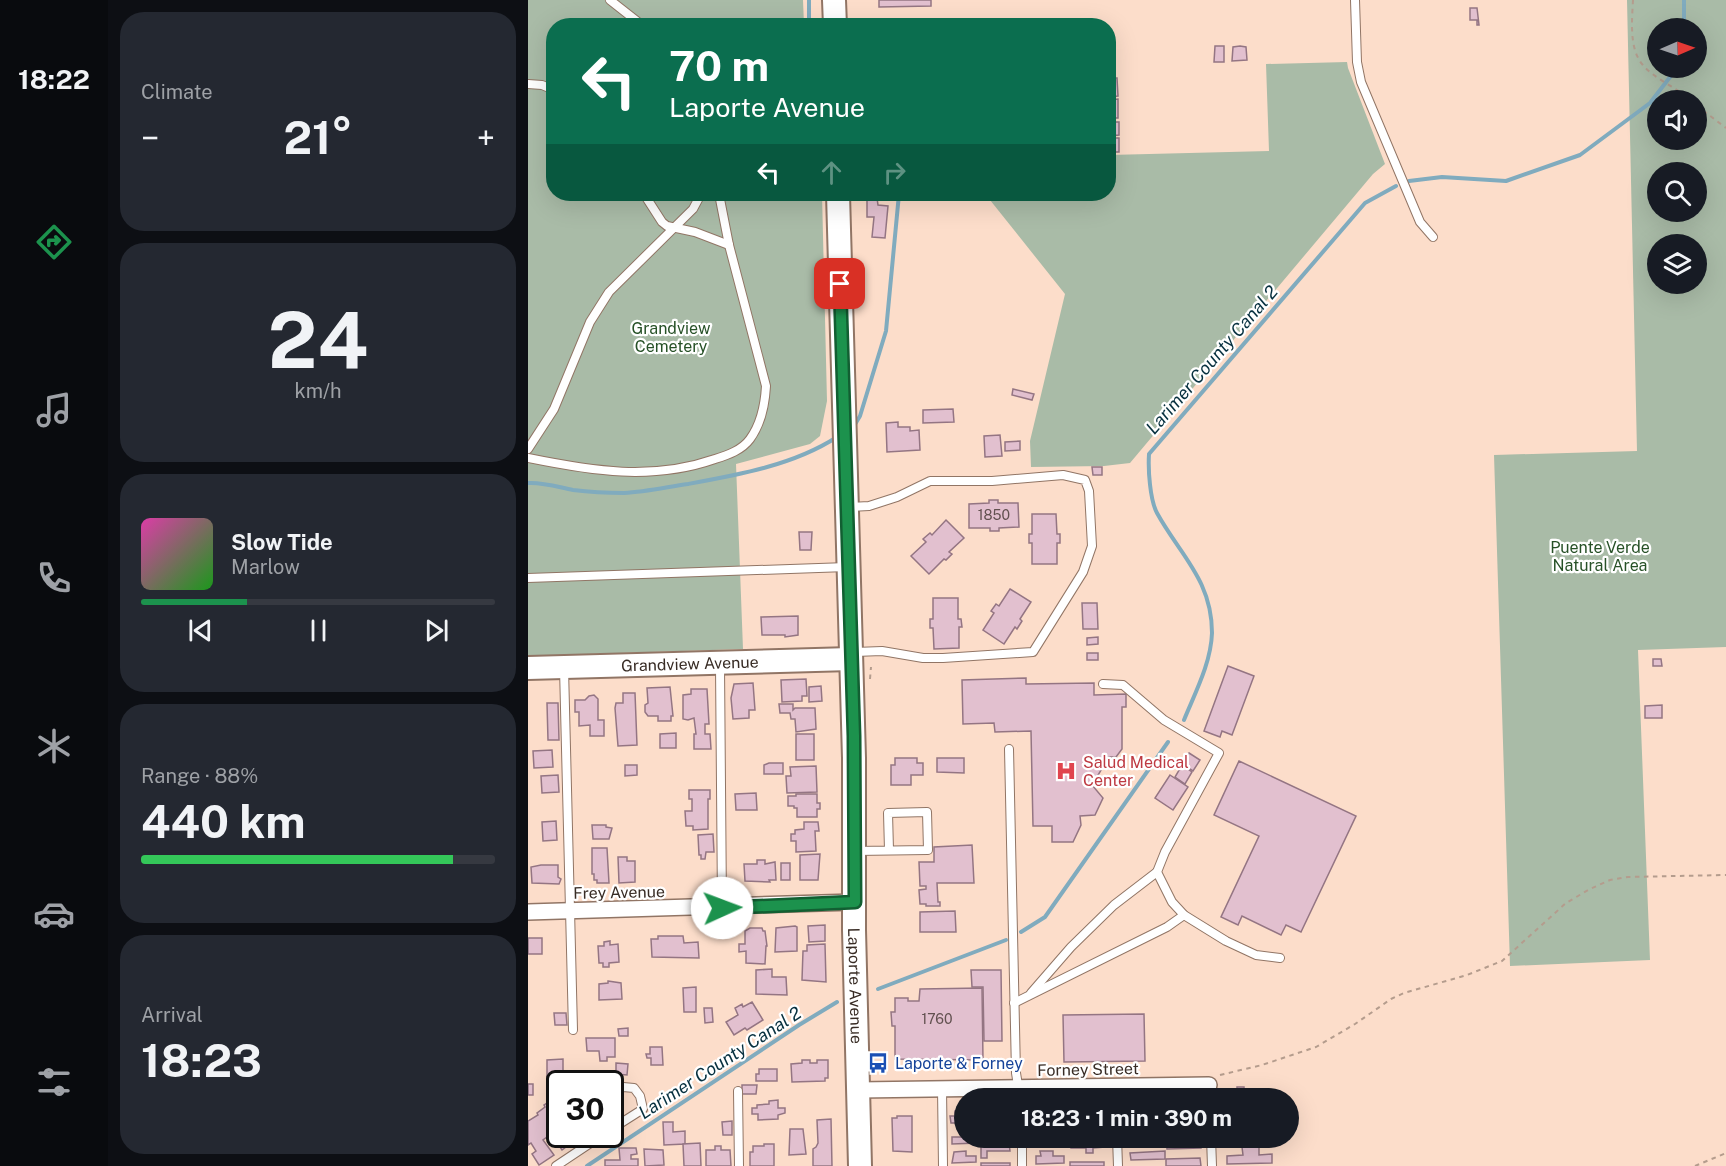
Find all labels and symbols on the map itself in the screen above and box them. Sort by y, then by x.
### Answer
north arrow [1647,18,1707,78]
pin [814,258,865,309]
water label: Larimer County Canal 2 [1142,281,1282,438]
park label: Grandview Cemetery [632,319,711,356]
house number: 1850 [978,507,1010,523]
park label: Puente Verde Natural Area [1550,538,1650,575]
street label: Grandview Avenue [621,653,759,675]
place label: Salud Medical Center [1083,753,1189,790]
hospital icon: Salud Medical Center [1054,759,1078,783]
position arrow [690,876,754,940]
street label: Frey Avenue [573,882,665,903]
street label: Laporte Avenue [844,927,866,1044]
water label: Larimer County Canal 2 [635,1002,805,1123]
house number: 1760 [921,1011,953,1027]
bus stop icon: Laporte & Forney [866,1051,890,1075]
place label: Laporte & Forney [895,1054,1023,1073]
street label: Forney Street [1037,1059,1139,1080]
speed limit sign: 30 [546,1070,624,1148]

